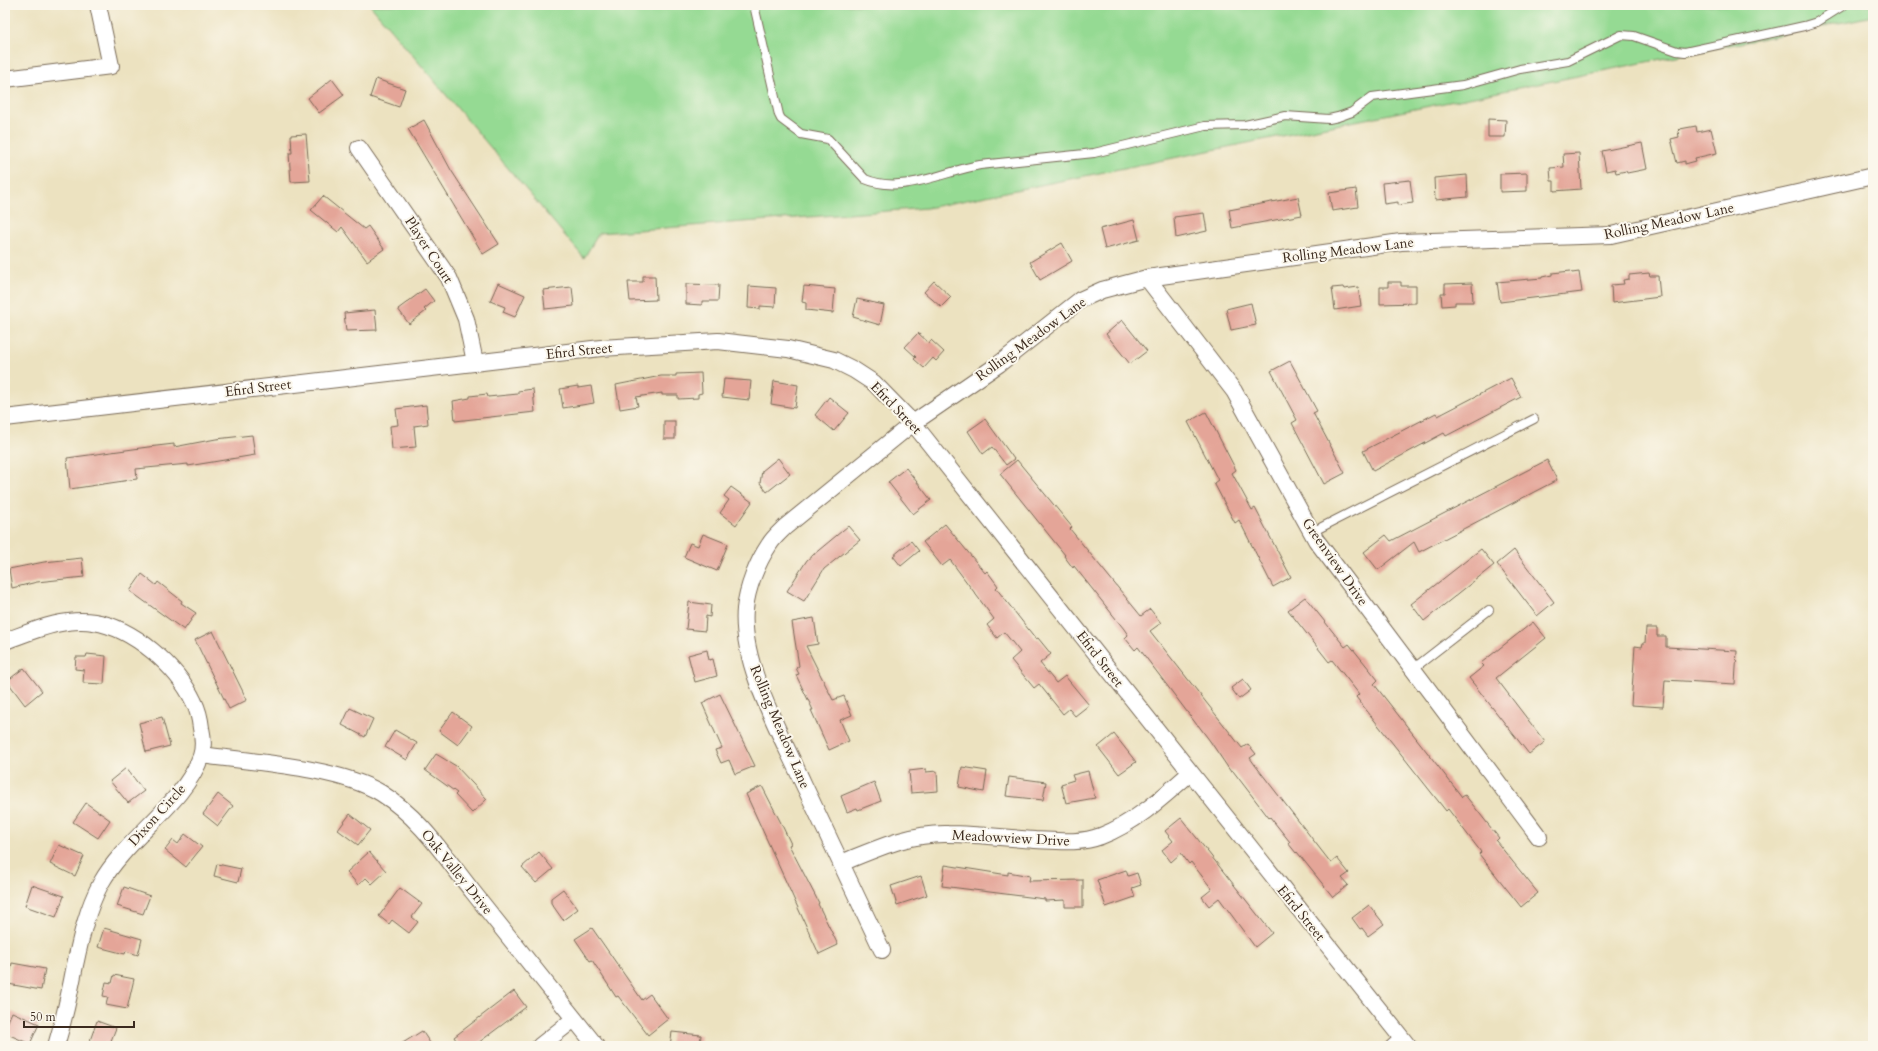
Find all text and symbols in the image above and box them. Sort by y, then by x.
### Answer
street label: Rolling Meadow Lane [1602,198,1736,244]
street label: Player Court [400,213,458,288]
street label: Rolling Meadow Lane [1281,233,1415,267]
street label: Rolling Meadow Lane [972,292,1090,386]
street label: Efird Street [545,338,614,364]
street label: Efird Street [224,374,293,401]
street label: Efird Street [866,377,926,439]
street label: Greenview Drive [1298,514,1372,610]
street label: Efird Street [1072,627,1128,692]
street label: Rolling Meadow Lane [745,662,815,792]
street label: Dixon Circle [124,780,190,850]
street label: Meadowview Drive [952,825,1070,851]
street label: Oak Valley Drive [417,826,497,918]
street label: Efird Street [1273,881,1330,945]
scale bar [24,1003,134,1029]
text: 50 m [30,1009,57,1025]

